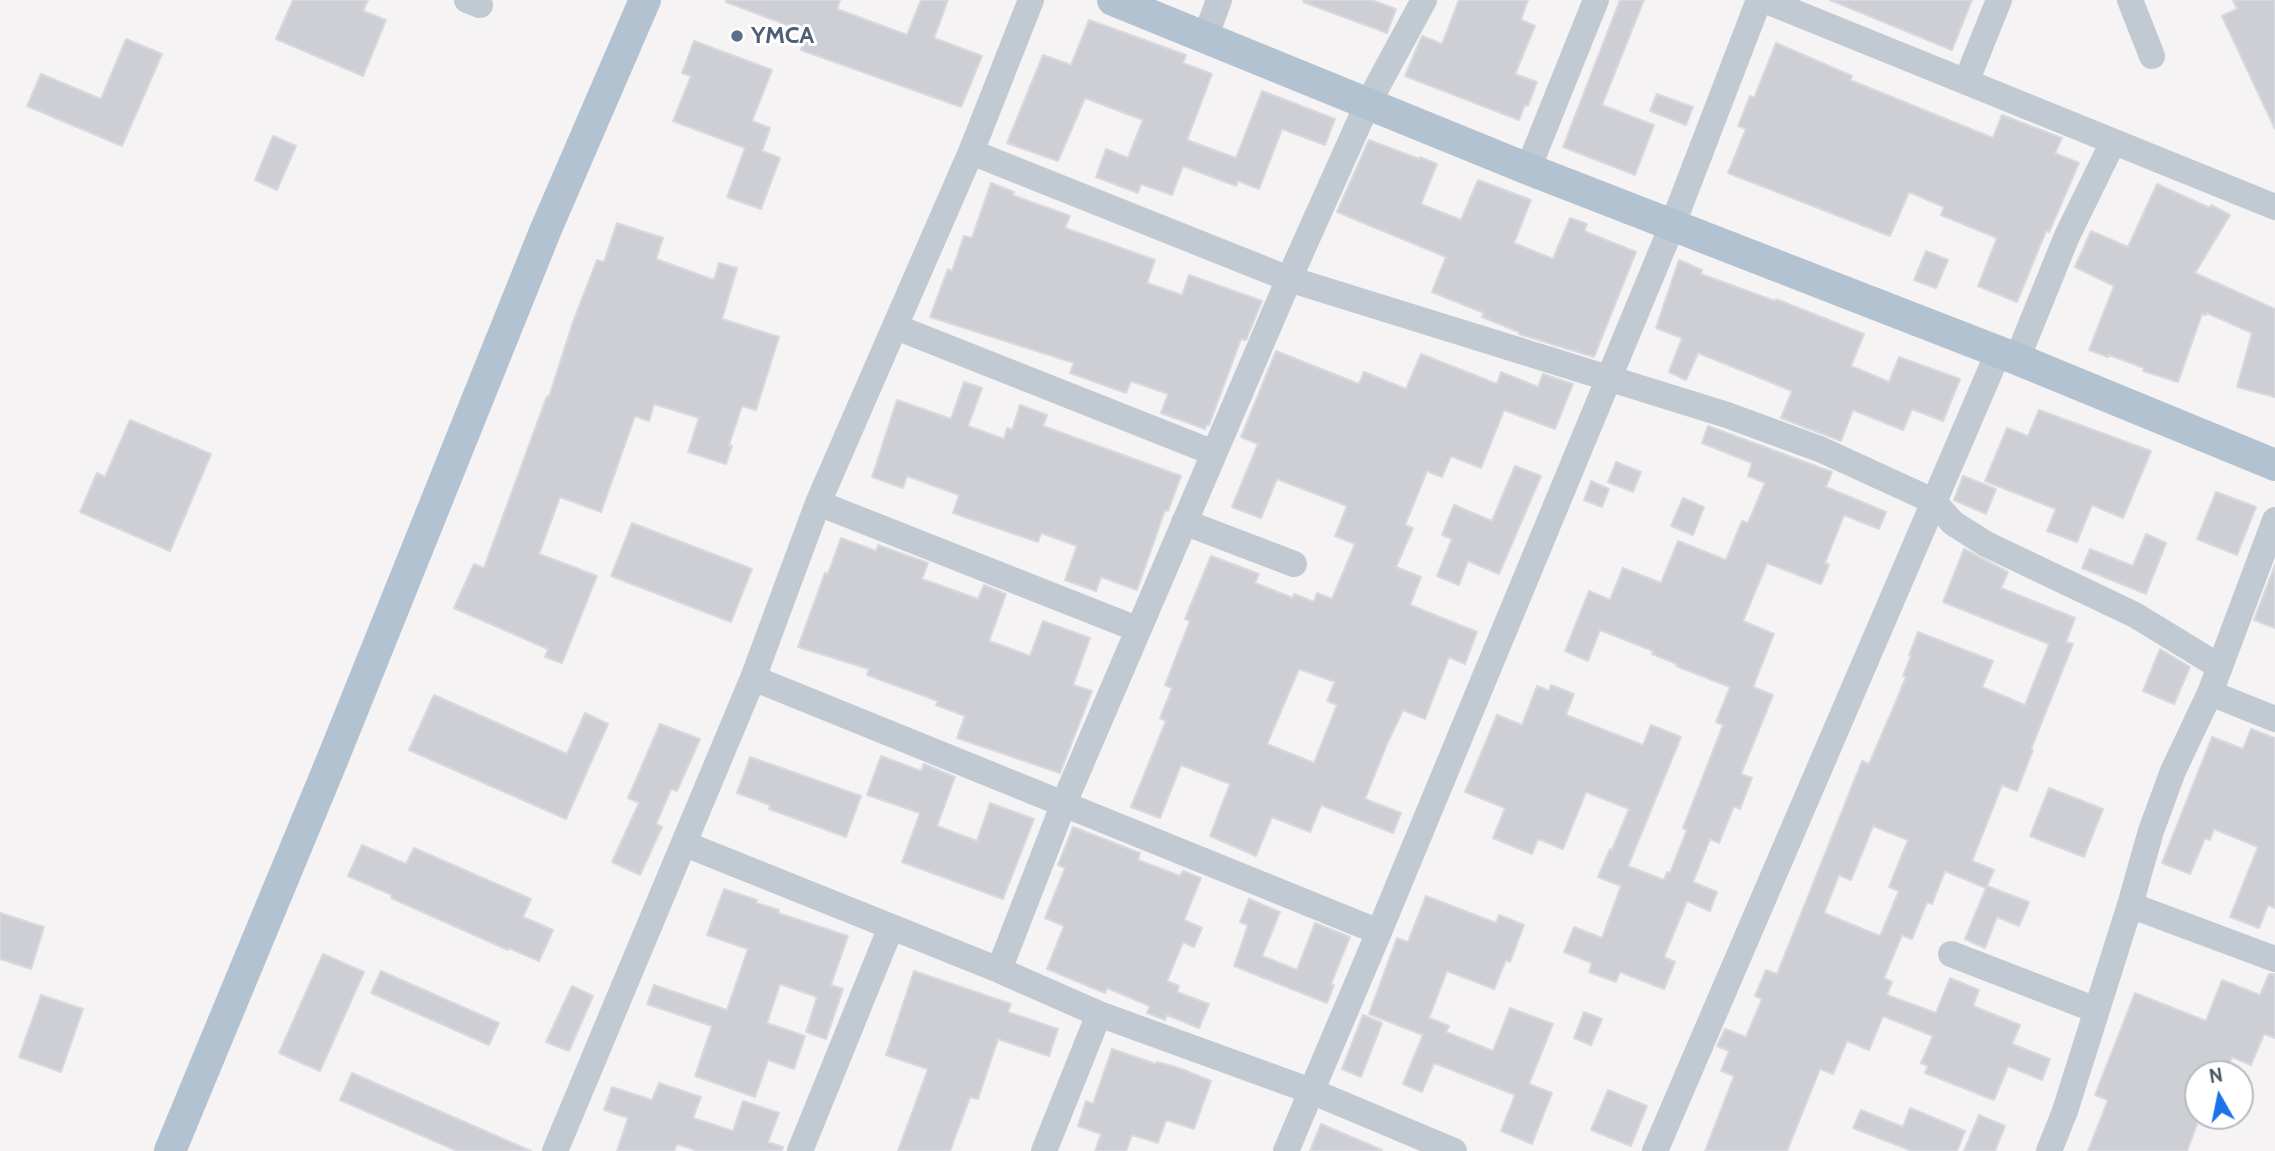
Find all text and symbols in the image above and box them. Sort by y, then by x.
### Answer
place label: YMCA [751,22,814,50]
marker: YMCA [729,28,745,44]
north arrow [2184,1060,2254,1130]
text: N [2208,1063,2224,1088]

